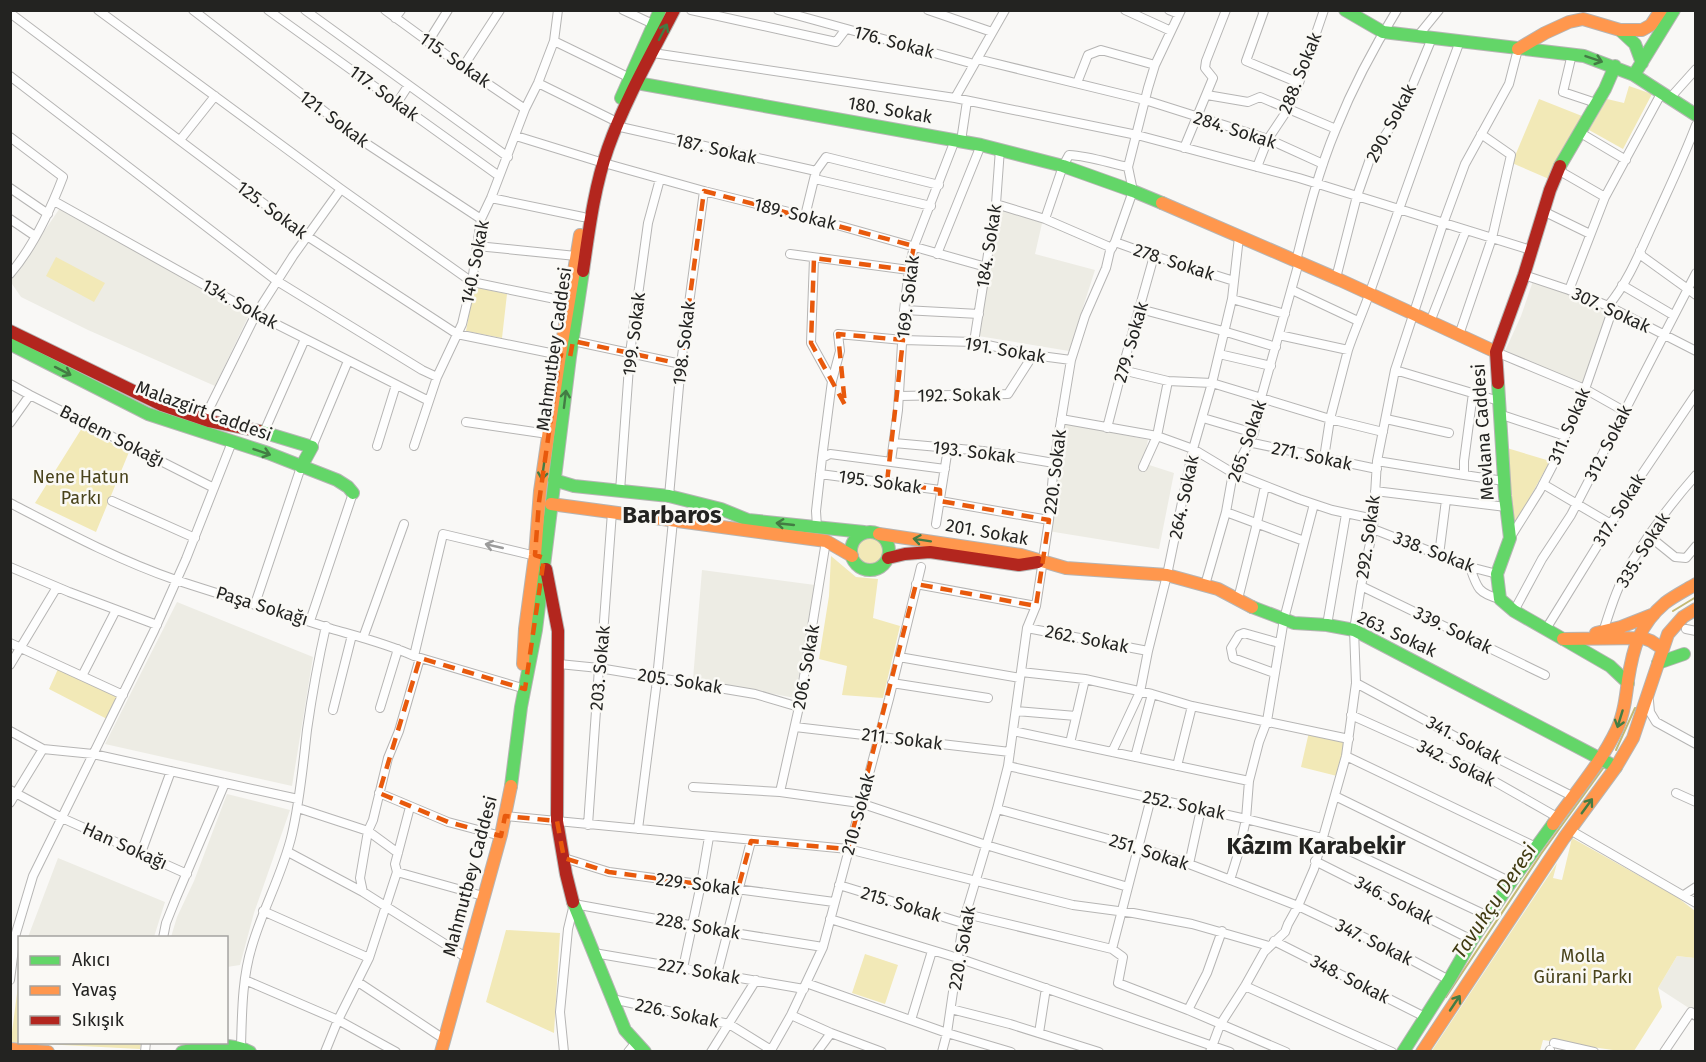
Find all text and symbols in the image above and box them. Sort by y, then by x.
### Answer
street label: 176. Sokak [851,21,937,63]
one-way arrow [658,24,669,42]
street label: 115. Sokak [415,28,495,93]
street label: 288. Sokak [1274,28,1327,117]
one-way arrow [1585,55,1603,66]
street label: 117. Sokak [345,60,424,126]
street label: 290. Sokak [1361,79,1421,166]
street label: 121. Sokak [295,86,374,153]
street label: 180. Sokak [846,92,935,128]
street label: 284. Sokak [1191,106,1280,154]
street label: 187. Sokak [673,129,760,169]
street label: 125. Sokak [232,176,312,244]
street label: 189. Sokak [751,193,839,235]
street label: 184. Sokak [972,202,1007,290]
street label: 140. Sokak [456,218,494,306]
street label: 278. Sokak [1131,239,1218,286]
street label: 169. Sokak [892,253,924,340]
street label: Mahmutbey Caddesi [532,266,576,432]
street label: 134. Sokak [198,274,283,334]
street label: 307. Sokak [1568,282,1654,338]
street label: 199. Sokak [618,290,650,377]
street label: 279. Sokak [1109,298,1153,385]
street label: 198. Sokak [668,299,700,386]
street label: 191. Sokak [963,332,1048,368]
street label: Mevlana Caddesi [1467,363,1499,501]
one-way arrow [53,365,71,377]
street label: Malazgirt Caddesi [133,376,275,446]
street label: 192. Sokak [917,383,1002,407]
street label: 311. Sokak [1543,384,1595,468]
one-way arrow [560,390,571,410]
street label: 265. Sokak [1223,397,1271,485]
street label: Badem Sokağı [56,400,168,472]
street label: 312. Sokak [1579,401,1637,485]
street label: 220. Sokak [1039,428,1071,516]
street label: 193. Sokak [931,436,1017,468]
street label: 271. Sokak [1270,437,1355,475]
one-way arrow [252,447,271,458]
street label: 264. Sokak [1164,452,1204,541]
one-way arrow [537,461,548,481]
street label: 195. Sokak [837,465,924,499]
park label: Nene Hatun Parkı [33,466,129,509]
street label: 317. Sokak [1588,469,1650,550]
street label: 292. Sokak [1351,493,1385,580]
district label: Barbaros [622,501,722,529]
street label: 335. Sokak [1611,508,1675,592]
street label: 201. Sokak [944,514,1031,550]
one-way arrow [775,518,795,529]
street label: 338. Sokak [1390,526,1478,578]
one-way arrow [913,534,933,545]
one-way arrow [484,540,504,551]
street label: Paşa Sokağı [213,582,311,630]
street label: 339. Sokak [1410,602,1497,659]
street label: 263. Sokak [1354,606,1441,662]
street label: 262. Sokak [1043,620,1131,658]
street label: 206. Sokak [788,622,824,711]
street label: 203. Sokak [585,624,615,711]
street label: 205. Sokak [636,663,725,699]
one-way arrow [1614,709,1625,728]
street label: 341. Sokak [1422,711,1506,769]
street label: 211. Sokak [860,723,944,755]
street label: 342. Sokak [1413,735,1499,792]
street label: 210. Sokak [837,770,880,857]
street label: 252. Sokak [1141,786,1228,825]
street label: Mahmutbey Caddesi [438,793,502,959]
one-way arrow [1581,799,1593,815]
street label: Han Sokağı [79,818,171,874]
street label: 251. Sokak [1107,829,1192,875]
district label: Kâzım Karabekir [1226,832,1406,860]
water label: Tavukçu Deresi [1447,838,1542,964]
street label: 229. Sokak [655,868,742,900]
street label: 346. Sokak [1351,871,1438,930]
street label: 215. Sokak [858,881,944,927]
street label: 220. Sokak [944,903,980,992]
street label: 228. Sokak [654,908,743,944]
street label: 347. Sokak [1332,914,1417,971]
legend [18,936,228,1044]
park label: Molla Gürani Parkı [1534,945,1632,988]
text: Akıcı [72,949,110,971]
street label: 348. Sokak [1307,950,1394,1009]
street label: 227. Sokak [656,953,743,989]
text: Yavaş [72,979,117,1001]
street label: 226. Sokak [633,993,722,1033]
one-way arrow [1449,995,1461,1012]
text: Sıkışık [72,1009,125,1031]

